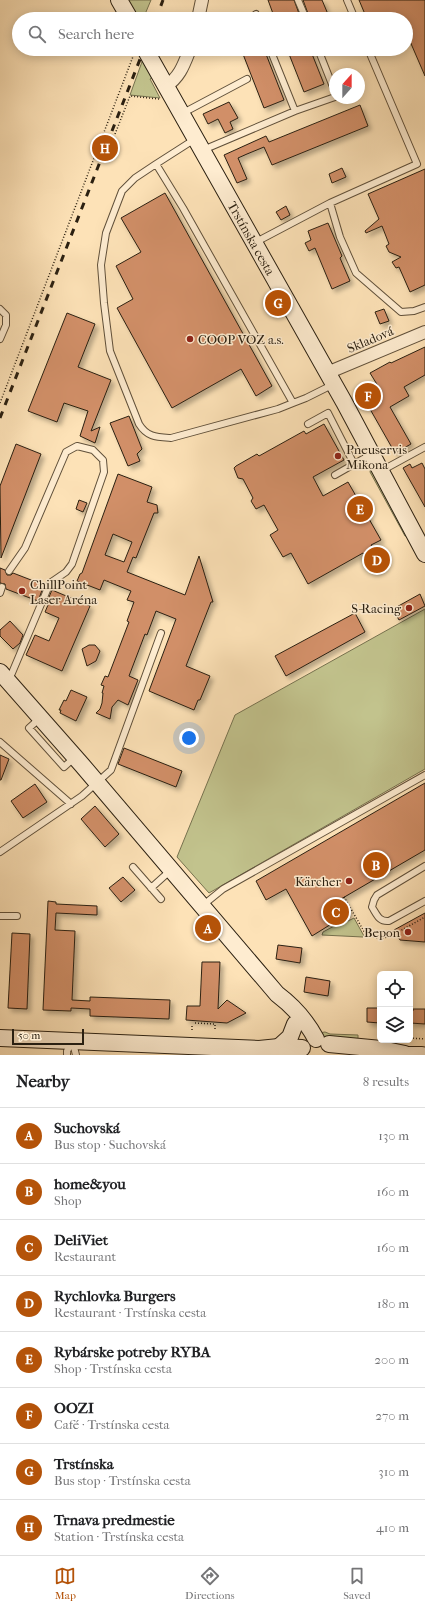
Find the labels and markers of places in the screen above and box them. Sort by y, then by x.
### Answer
pin: H [92,133,118,163]
pin: G [265,288,291,318]
place label: COOP VOZ a.s. [198,332,284,347]
marker: COOP VOZ a.s. [185,334,195,344]
pin: F [355,381,381,411]
place label: Pneuservis Mikona [346,442,407,472]
marker: Pneuservis Mikona [333,451,343,461]
pin: E [347,494,373,524]
pin: D [364,545,390,575]
place label: ChillPoint Laser Aréna [30,577,98,607]
marker: ChillPoint Laser Aréna [17,586,27,596]
place label: S-Racing [351,601,402,616]
marker: S-Racing [404,603,414,613]
pin: B [363,850,389,880]
place label: Kärcher [295,874,341,889]
marker: Kärcher [344,876,354,886]
pin: C [323,897,349,927]
pin: A [195,913,221,943]
place label: Bepon [364,925,400,940]
marker: Bepon [403,927,413,937]

